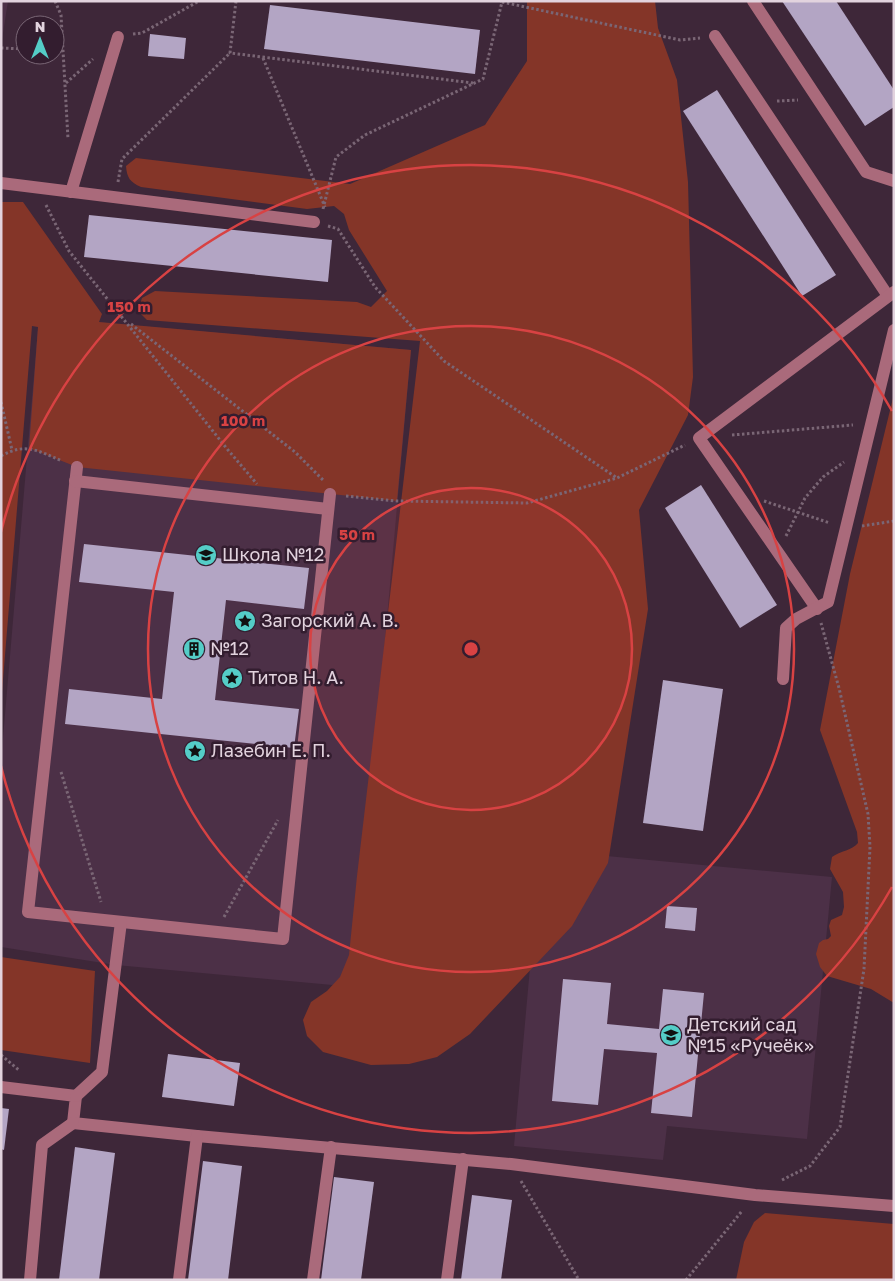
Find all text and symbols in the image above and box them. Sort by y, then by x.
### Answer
north arrow [15,15,65,65]
text: N [35,18,45,35]
text: 150 m [107,297,151,315]
text: 100 m [221,411,265,429]
text: 50 m [339,525,375,543]
school or university icon: Школа №12 [194,543,218,567]
place label: Школа №12 [222,543,324,565]
place icon: Загорский А. В. [233,609,257,633]
place label: Загорский А. В. [261,609,399,631]
building icon: №12 [182,637,206,661]
place label: №12 [210,637,249,659]
centre of rings [462,640,480,658]
place icon: Титов Н. А. [220,666,244,690]
place label: Титов Н. А. [248,666,344,688]
place icon: Лазебин Е. П. [183,739,207,763]
place label: Лазебин Е. П. [211,739,331,761]
place label: Детский сад №15 «Ручеёк» [687,1013,814,1056]
school or university icon: Детский сад №15 «Ручеёк» [659,1023,683,1047]

